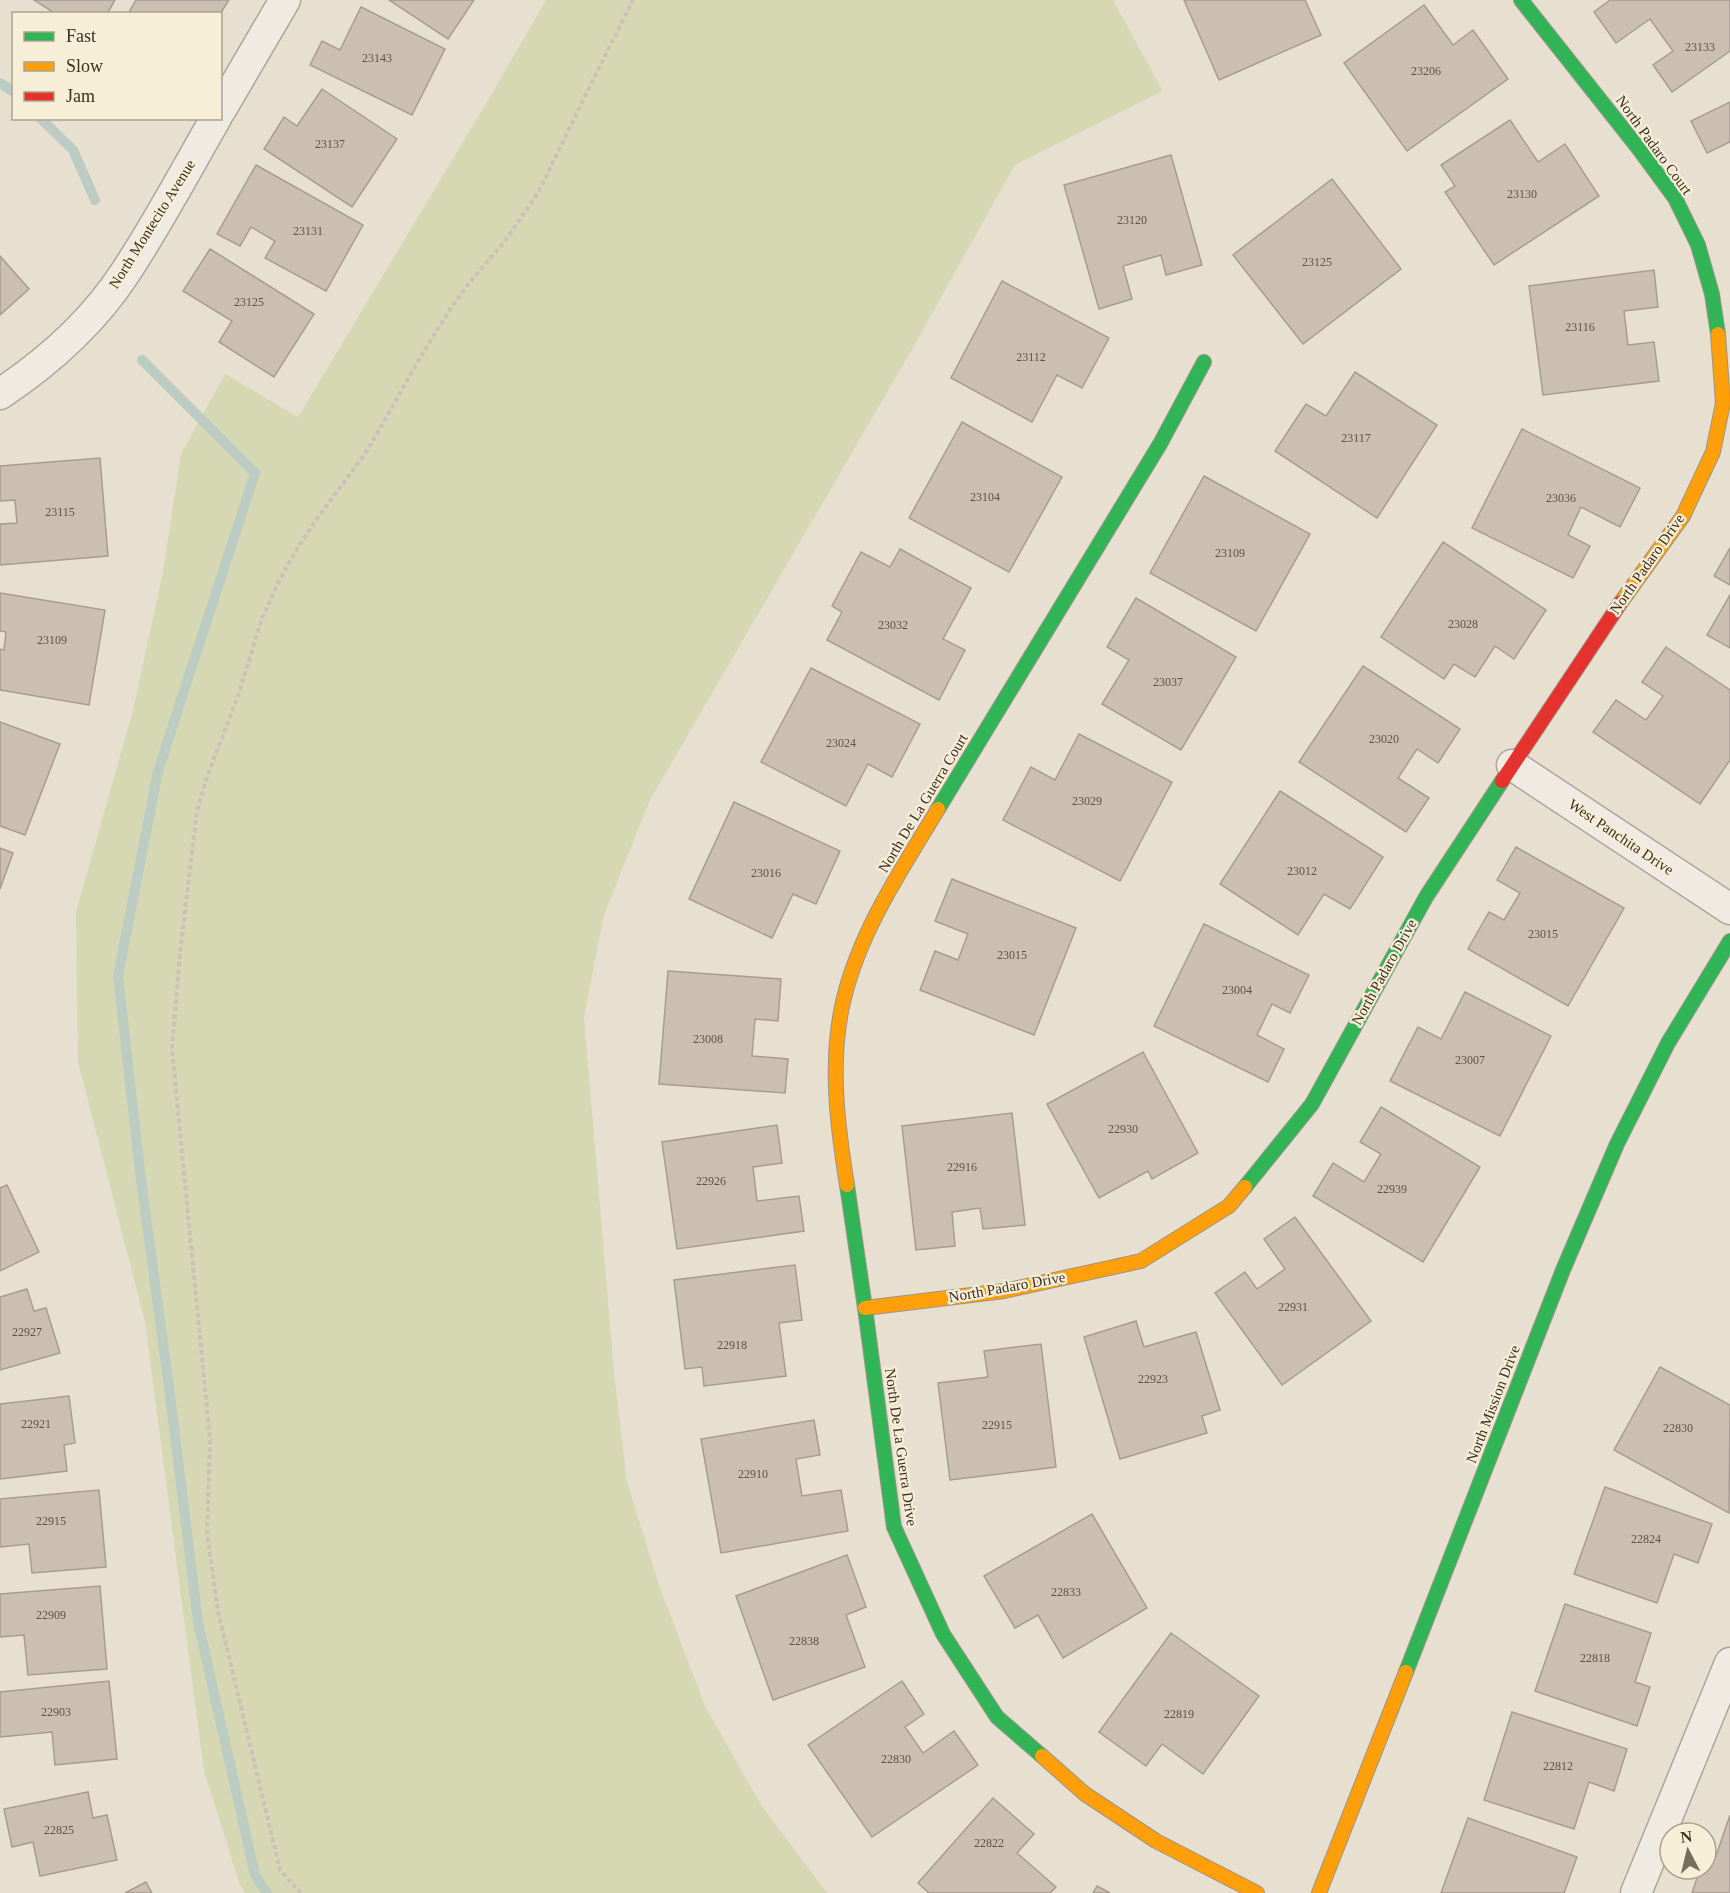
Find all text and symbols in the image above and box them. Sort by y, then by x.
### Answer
legend [12,12,222,120]
text: Fast [66,26,96,46]
house number: 23133 [1685,40,1715,54]
house number: 23143 [362,51,392,65]
text: Slow [66,56,103,76]
house number: 23206 [1411,64,1441,78]
text: Jam [66,86,95,106]
street label: North Padaro Court [1613,92,1696,198]
house number: 23137 [315,137,345,151]
street label: North Montecito Avenue [106,156,198,291]
house number: 23130 [1507,187,1537,201]
house number: 23120 [1117,213,1147,227]
house number: 23131 [293,224,323,238]
house number: 23125 [1302,255,1332,269]
house number: 23125 [234,295,264,309]
house number: 23116 [1565,320,1595,334]
house number: 23112 [1016,350,1046,364]
house number: 23117 [1341,431,1371,445]
house number: 23104 [970,490,1000,504]
house number: 23036 [1546,491,1576,505]
house number: 23115 [45,505,75,519]
street label: North Padaro Drive [1607,511,1688,617]
house number: 23109 [1215,546,1245,560]
house number: 23028 [1448,617,1478,631]
house number: 23032 [878,618,908,632]
house number: 23109 [37,633,67,647]
house number: 23037 [1153,675,1183,689]
street label: North De La Guerra Court [875,730,971,875]
house number: 23020 [1369,732,1399,746]
house number: 23024 [826,736,856,750]
house number: 23029 [1072,794,1102,808]
street label: West Panchita Drive [1566,796,1677,878]
house number: 23012 [1287,864,1317,878]
house number: 23016 [751,866,781,880]
street label: North Padaro Drive [1348,916,1420,1028]
house number: 23015 [1528,927,1558,941]
house number: 23015 [997,948,1027,962]
house number: 23004 [1222,983,1252,997]
house number: 23008 [693,1032,723,1046]
house number: 23007 [1455,1053,1485,1067]
house number: 22930 [1108,1122,1138,1136]
house number: 22916 [947,1160,977,1174]
house number: 22926 [696,1174,726,1188]
house number: 22939 [1377,1182,1407,1196]
street label: North Padaro Drive [947,1269,1067,1305]
house number: 22931 [1278,1300,1308,1314]
house number: 22927 [12,1325,42,1339]
house number: 22918 [717,1338,747,1352]
street label: North Mission Drive [1463,1342,1523,1465]
street label: North De La Guerra Drive [882,1367,920,1527]
house number: 22923 [1138,1372,1168,1386]
house number: 22921 [21,1417,51,1431]
house number: 22915 [982,1418,1012,1432]
house number: 22830 [1663,1421,1693,1435]
house number: 22910 [738,1467,768,1481]
house number: 22915 [36,1514,66,1528]
house number: 22824 [1631,1532,1661,1546]
house number: 22833 [1051,1585,1081,1599]
house number: 22909 [36,1608,66,1622]
house number: 22838 [789,1634,819,1648]
house number: 22818 [1580,1651,1610,1665]
house number: 22903 [41,1705,71,1719]
house number: 22819 [1164,1707,1194,1721]
house number: 22830 [881,1752,911,1766]
house number: 22812 [1543,1759,1573,1773]
north arrow [1658,1821,1718,1881]
house number: 22825 [44,1823,74,1837]
text: N [1679,1827,1693,1846]
house number: 22822 [974,1836,1004,1850]

